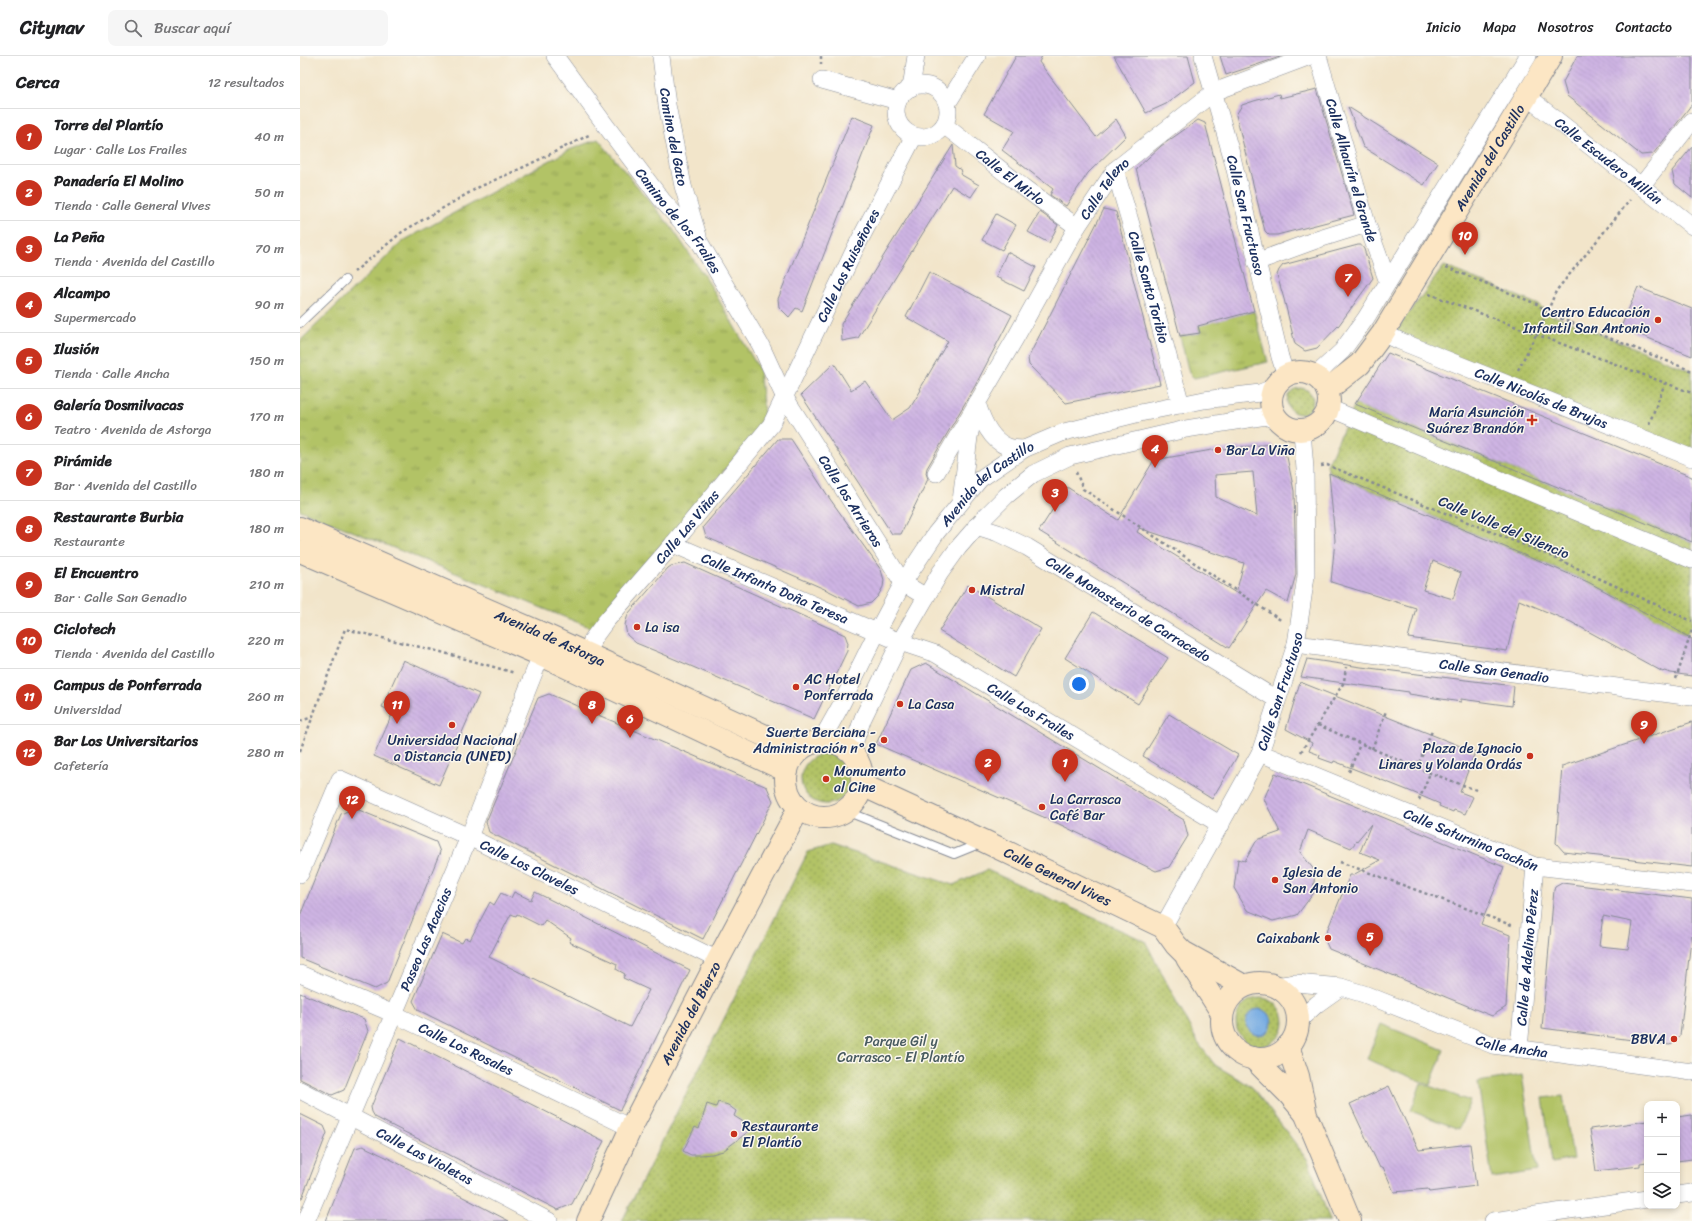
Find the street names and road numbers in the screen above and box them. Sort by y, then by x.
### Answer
street label: Camino del Gato [652,86,695,188]
street label: Calle Alhaurín el Grande [1318,95,1385,246]
street label: Avenida del Castillo [1447,99,1532,217]
street label: Calle Escudero Millán [1549,111,1668,212]
street label: Calle El Mirlo [970,142,1050,212]
street label: Calle Teleno [1073,151,1135,225]
street label: Calle San Fructuoso [1219,153,1272,278]
street label: Camino de los Frailes [628,162,728,279]
street label: Calle Los Ruiseñores [810,204,887,327]
street label: Calle Santo Toribio [1121,228,1176,346]
street label: Calle Nicolás de Brujas [1471,360,1612,436]
street label: Avenida del Castillo [933,434,1038,533]
street label: Calle los Arrieros [811,450,890,553]
street label: Calle Las Viñas [649,484,726,570]
street label: Calle Valle del Silencio [1434,489,1573,566]
street label: Calle Infanta Doña Teresa [697,546,852,631]
street label: Calle Monasterio de Carracedo [1041,549,1215,669]
street label: Avenida de Astorga [490,602,609,674]
street label: Calle San Fructuoso [1250,631,1311,754]
street label: Calle San Genadio [1438,651,1551,691]
street label: Calle Los Frailes [982,675,1080,748]
street label: Calle Saturnino Cachón [1399,801,1542,879]
street label: Calle Los Claveles [475,832,584,903]
street label: Calle General Vives [999,840,1116,914]
street label: Paseo Las Acacias [393,883,459,995]
street label: Calle de Adelino Pérez [1509,887,1546,1027]
street label: Avenida del Bierzo [653,957,728,1070]
street label: Calle Los Rosales [414,1015,518,1083]
street label: Calle Ancha [1472,1027,1549,1065]
street label: Calle Las Violetas [372,1120,478,1192]

